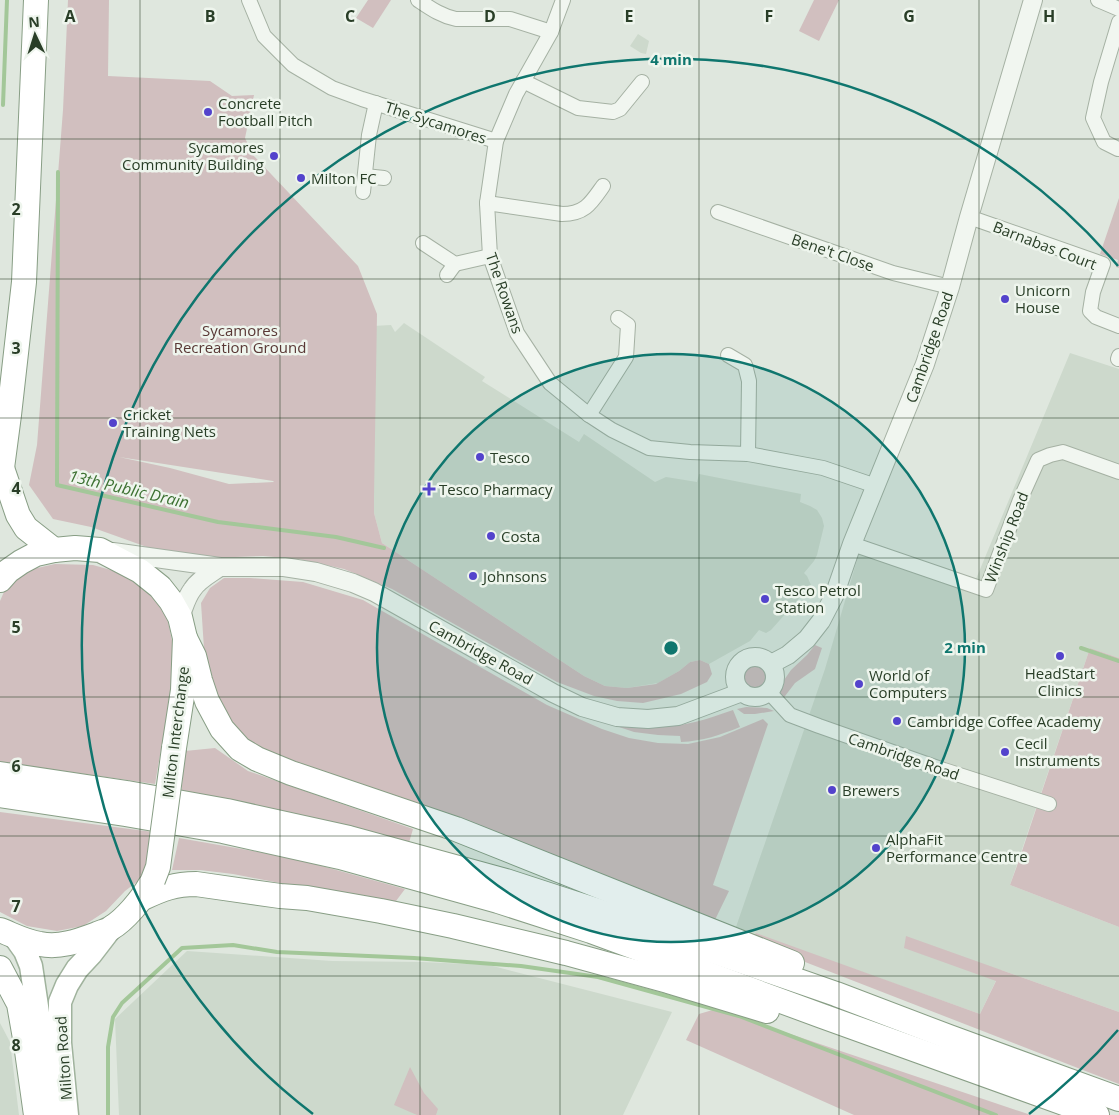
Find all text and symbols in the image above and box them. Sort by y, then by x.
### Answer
text: A [64,5,76,27]
text: B [205,5,215,27]
text: C [345,5,355,27]
text: D [484,5,496,27]
text: E [625,5,634,27]
text: F [765,5,773,27]
text: G [903,5,915,27]
text: H [1043,5,1055,27]
north arrow [10,10,60,60]
text: N [28,12,40,31]
text: 4 min [650,49,692,69]
place label: Concrete Football Pitch [218,93,313,130]
street label: The Sycamores [383,96,489,148]
marker: Concrete Football Pitch [202,106,214,118]
place label: Sycamores Community Building [122,137,264,174]
marker: Sycamores Community Building [268,150,280,162]
place label: Milton FC [311,168,377,188]
marker: Milton FC [295,172,307,184]
text: 2 [11,198,21,220]
street label: Barnabas Court [990,216,1100,274]
street label: Bene't Close [789,229,877,275]
street label: The Rowans [482,250,528,336]
place label: Unicorn House [1015,280,1070,317]
street label: Cambridge Road [901,289,957,405]
marker: Unicorn House [999,293,1011,305]
park label: Sycamores Recreation Ground [174,320,306,357]
text: 3 [11,337,21,359]
place label: Cricket Training Nets [123,404,216,441]
marker: Cricket Training Nets [107,417,119,429]
place label: Tesco [490,447,530,467]
marker: Tesco [474,451,486,463]
water label: 13th Public Drain [67,464,191,514]
text: 4 [11,477,21,499]
place label: Tesco Pharmacy [439,479,553,499]
marker: Tesco Pharmacy [423,483,435,495]
street label: Winship Road [979,489,1033,585]
place label: Costa [501,526,540,546]
marker: Costa [485,530,497,542]
place label: Johnsons [481,566,547,586]
marker: Johnsons [467,570,479,582]
place label: Tesco Petrol Station [775,580,861,617]
marker: Tesco Petrol Station [759,593,771,605]
street label: Cambridge Road [425,615,537,689]
text: 5 [11,616,21,638]
text: 2 min [944,637,986,657]
centre of rings [662,639,680,657]
marker: HeadStart Clinics [1054,650,1066,662]
place label: HeadStart Clinics [1025,663,1095,700]
street label: Milton Interchange [157,665,193,799]
place label: World of Computers [869,665,947,702]
marker: World of Computers [853,678,865,690]
place label: Cambridge Coffee Academy [907,711,1101,731]
marker: Cambridge Coffee Academy [891,715,903,727]
street label: Cambridge Road [846,728,962,784]
place label: Cecil Instruments [1015,733,1100,770]
marker: Cecil Instruments [999,746,1011,758]
text: 6 [11,755,21,777]
place label: Brewers [842,780,900,800]
marker: Brewers [826,784,838,796]
place label: AlphaFit Performance Centre [886,829,1028,866]
marker: AlphaFit Performance Centre [870,842,882,854]
text: 7 [11,895,21,917]
street label: Milton Road [50,1015,76,1101]
text: 8 [11,1034,21,1056]

